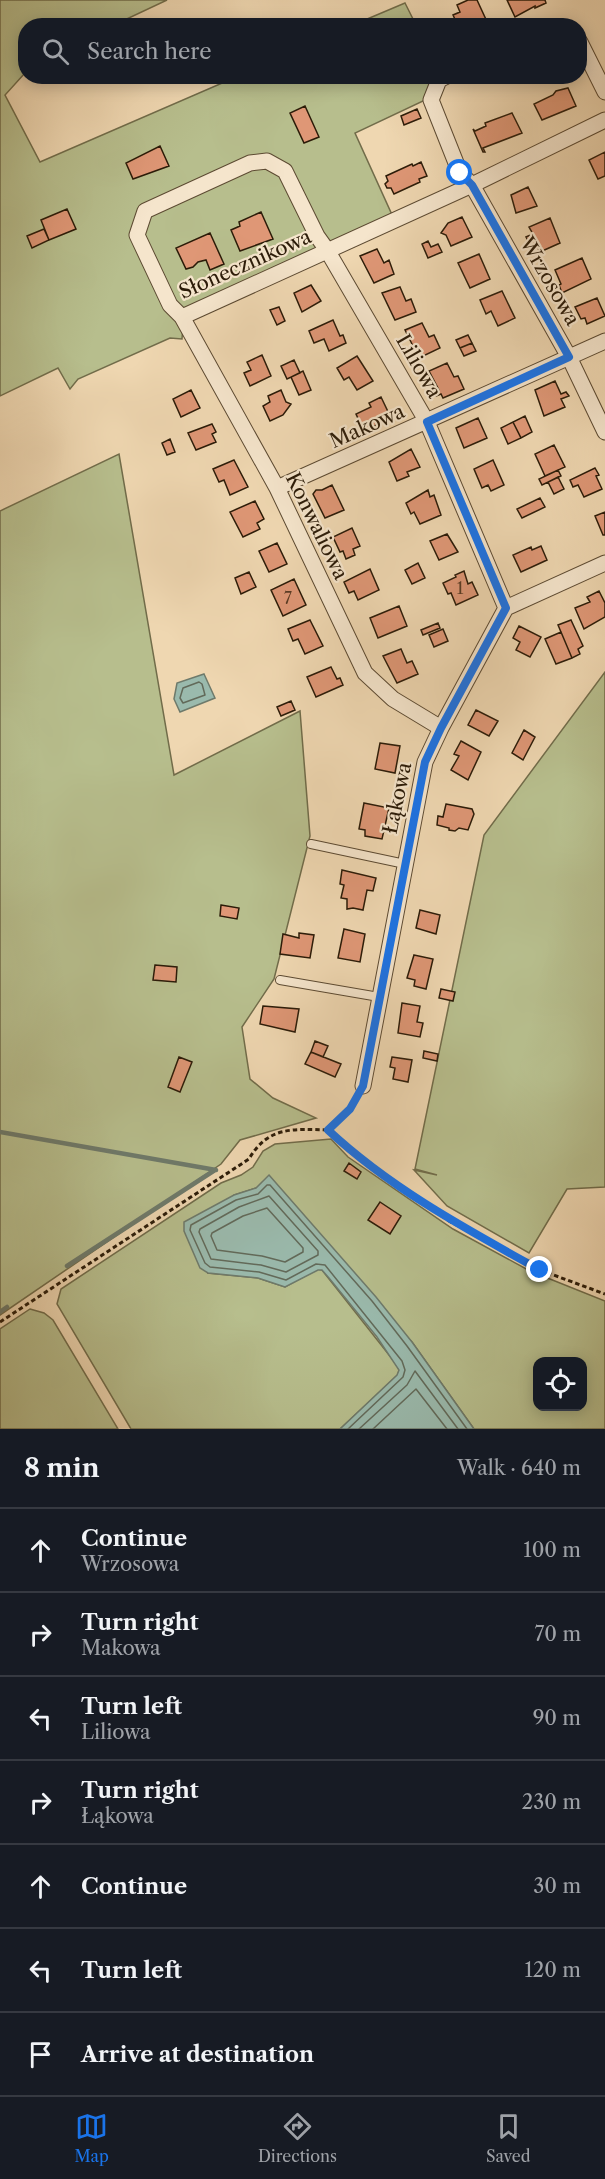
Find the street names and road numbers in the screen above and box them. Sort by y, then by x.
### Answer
street label: Słonecznikowa [175,224,315,304]
street label: Wrzosowa [515,232,585,330]
street label: Liliowa [391,330,447,402]
street label: Makowa [326,399,409,453]
street label: Konwaliowa [281,469,353,584]
street label: Łąkowa [378,760,416,836]

